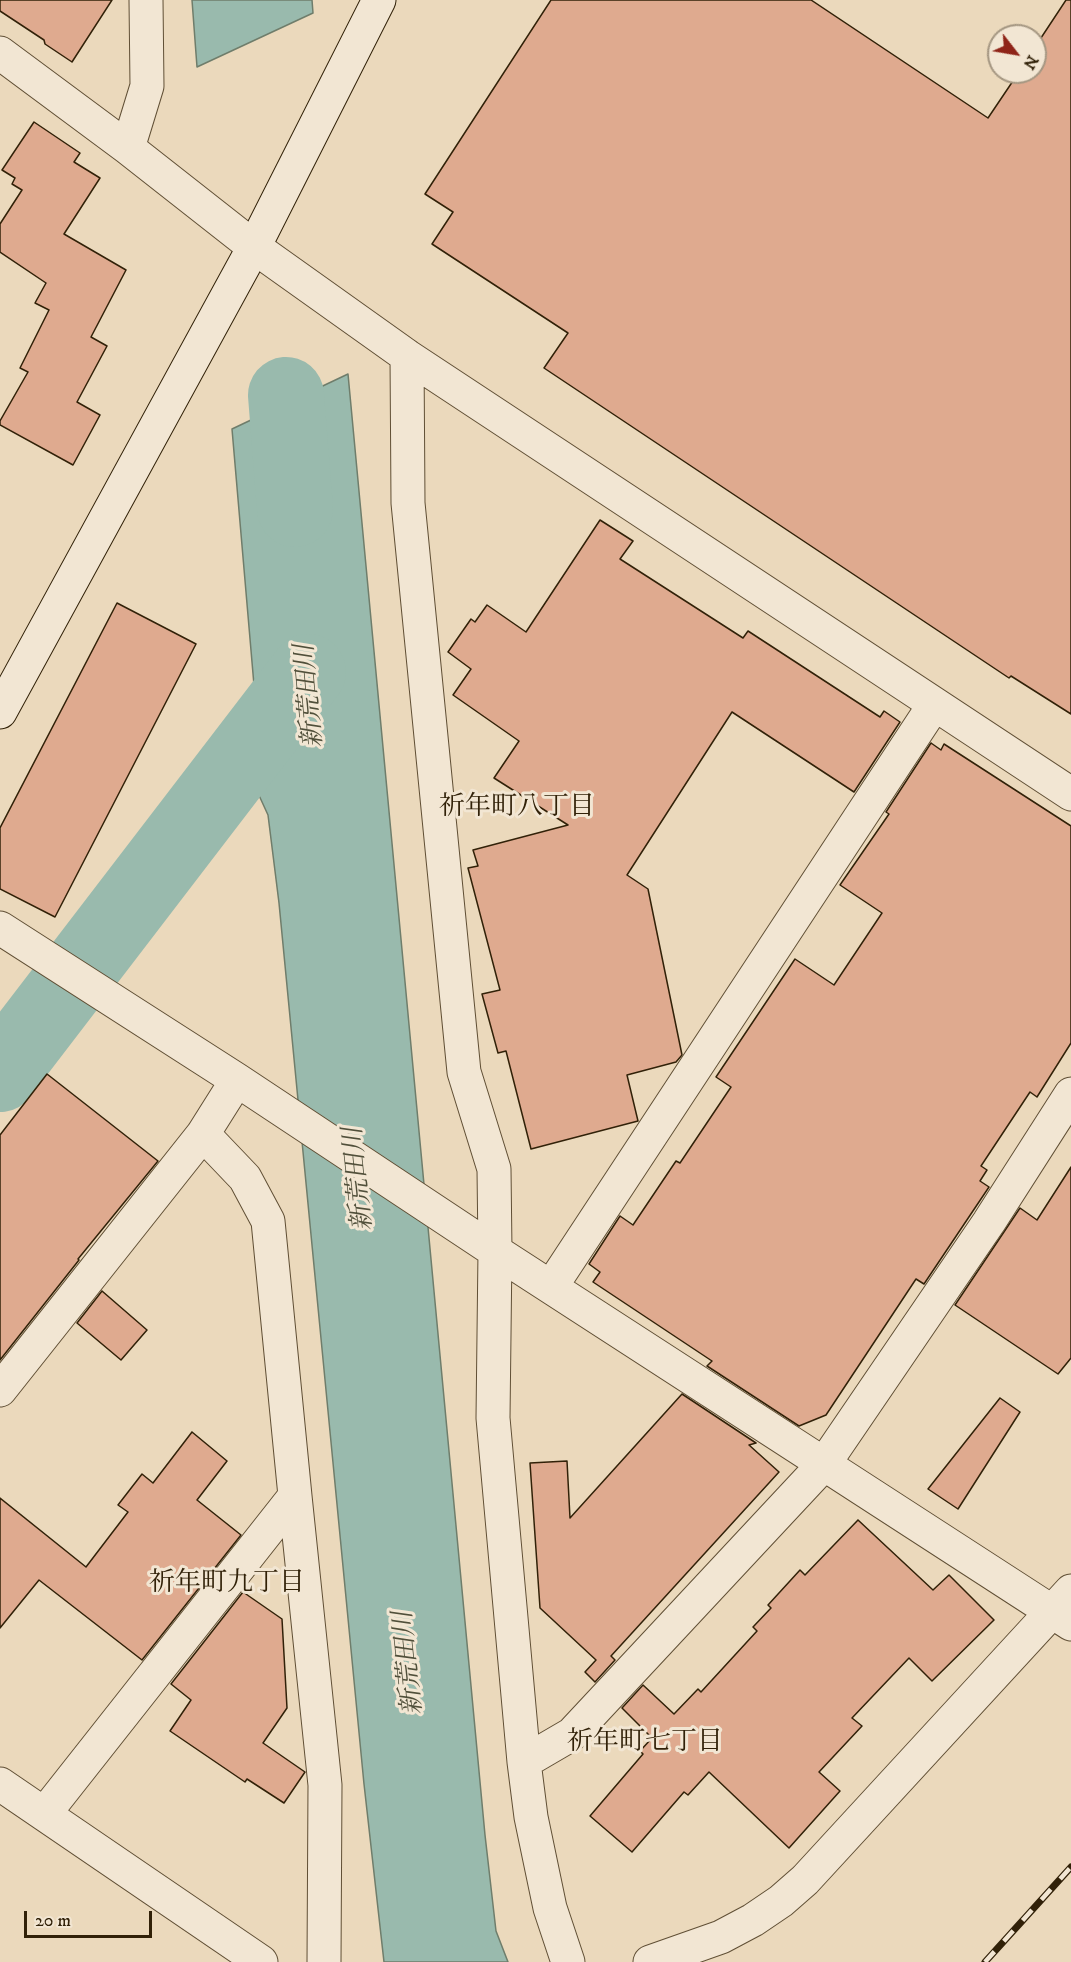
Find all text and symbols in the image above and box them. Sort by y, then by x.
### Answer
north arrow [987,24,1047,84]
text: N [1019,51,1043,73]
water label: 新荒田川 [291,643,331,749]
district label: 祈年町八丁目 [439,793,595,825]
water label: 新荒田川 [339,1126,381,1232]
district label: 祈年町九丁目 [149,1569,305,1601]
water label: 新荒田川 [389,1610,431,1716]
district label: 祈年町七丁目 [567,1728,723,1760]
scale bar [27,1899,154,1937]
text: 20 m [35,1910,71,1932]

